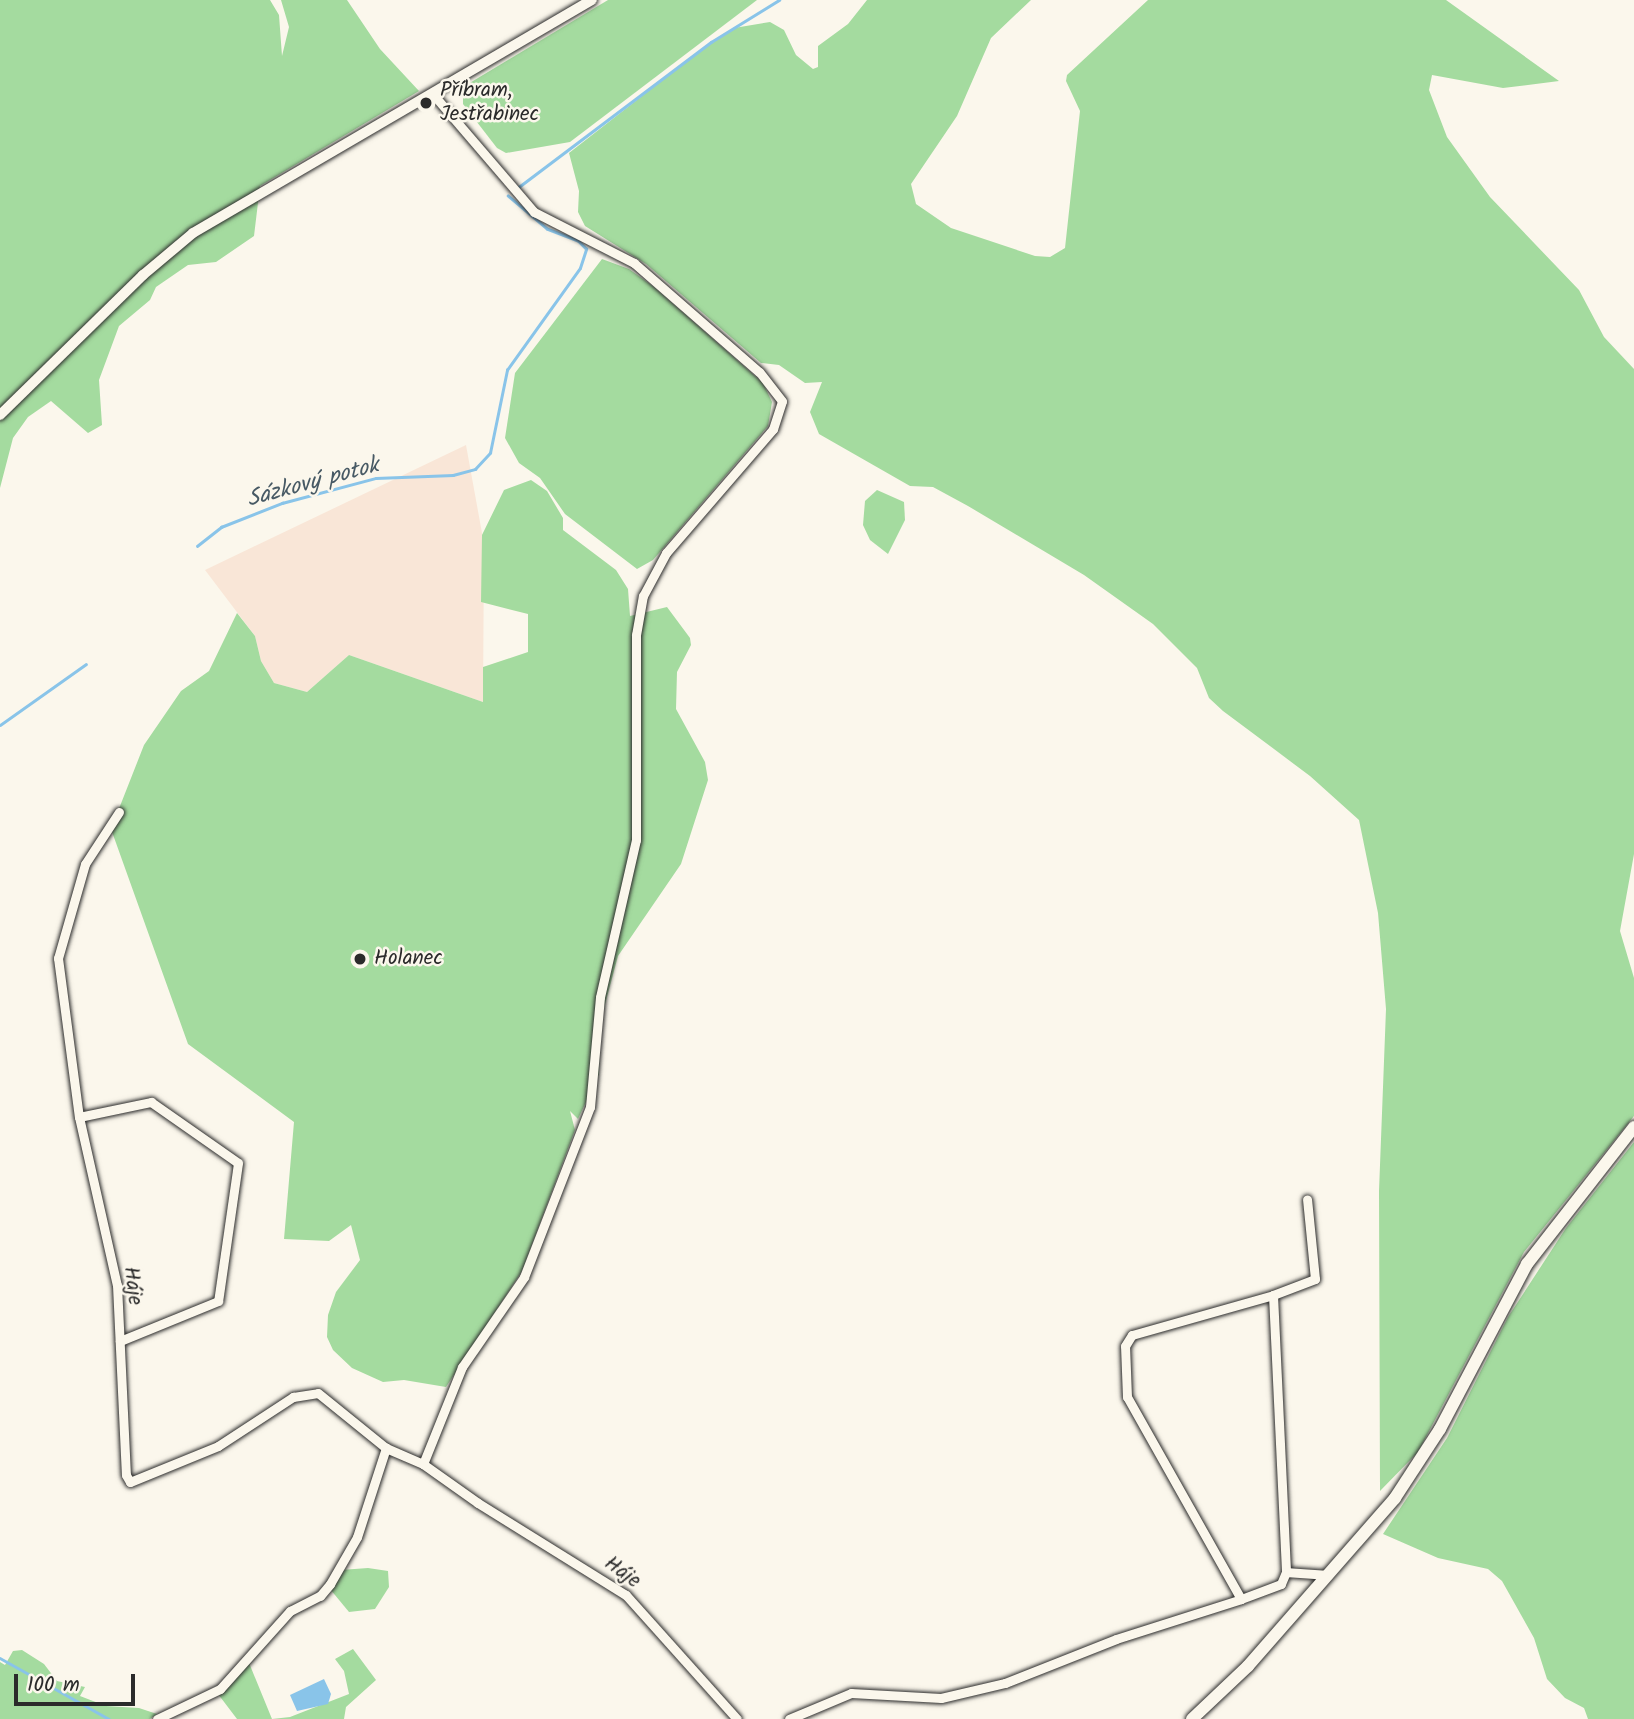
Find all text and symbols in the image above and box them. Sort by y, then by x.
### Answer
place label: Příbram, Jestřabinec [440,78,539,128]
marker: Příbram, Jestřabinec [418,95,434,111]
water label: Sázkový potok [244,452,382,514]
place label: Holanec [374,946,443,972]
marker: Holanec [352,951,368,967]
street label: Háje [117,1265,147,1307]
street label: Háje [599,1551,645,1595]
scale bar [18,1660,138,1704]
text: 100 m [27,1669,80,1702]

